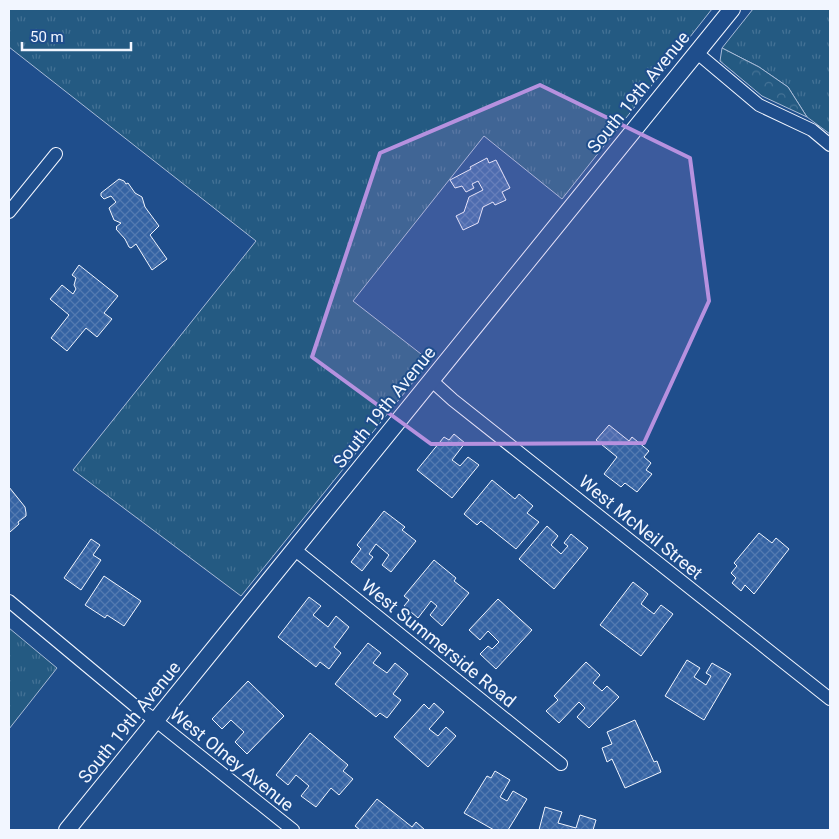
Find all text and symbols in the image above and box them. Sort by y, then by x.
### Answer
scale bar [22,20,131,52]
street label: South 19th Avenue [582,27,694,157]
text: 50 m [30,28,64,46]
street label: South 19th Avenue [328,342,440,472]
street label: West McNeil Street [575,471,707,583]
street label: West Summerside Road [358,574,520,712]
street label: South 19th Avenue [73,657,185,787]
street label: West Olney Avenue [166,703,298,815]

